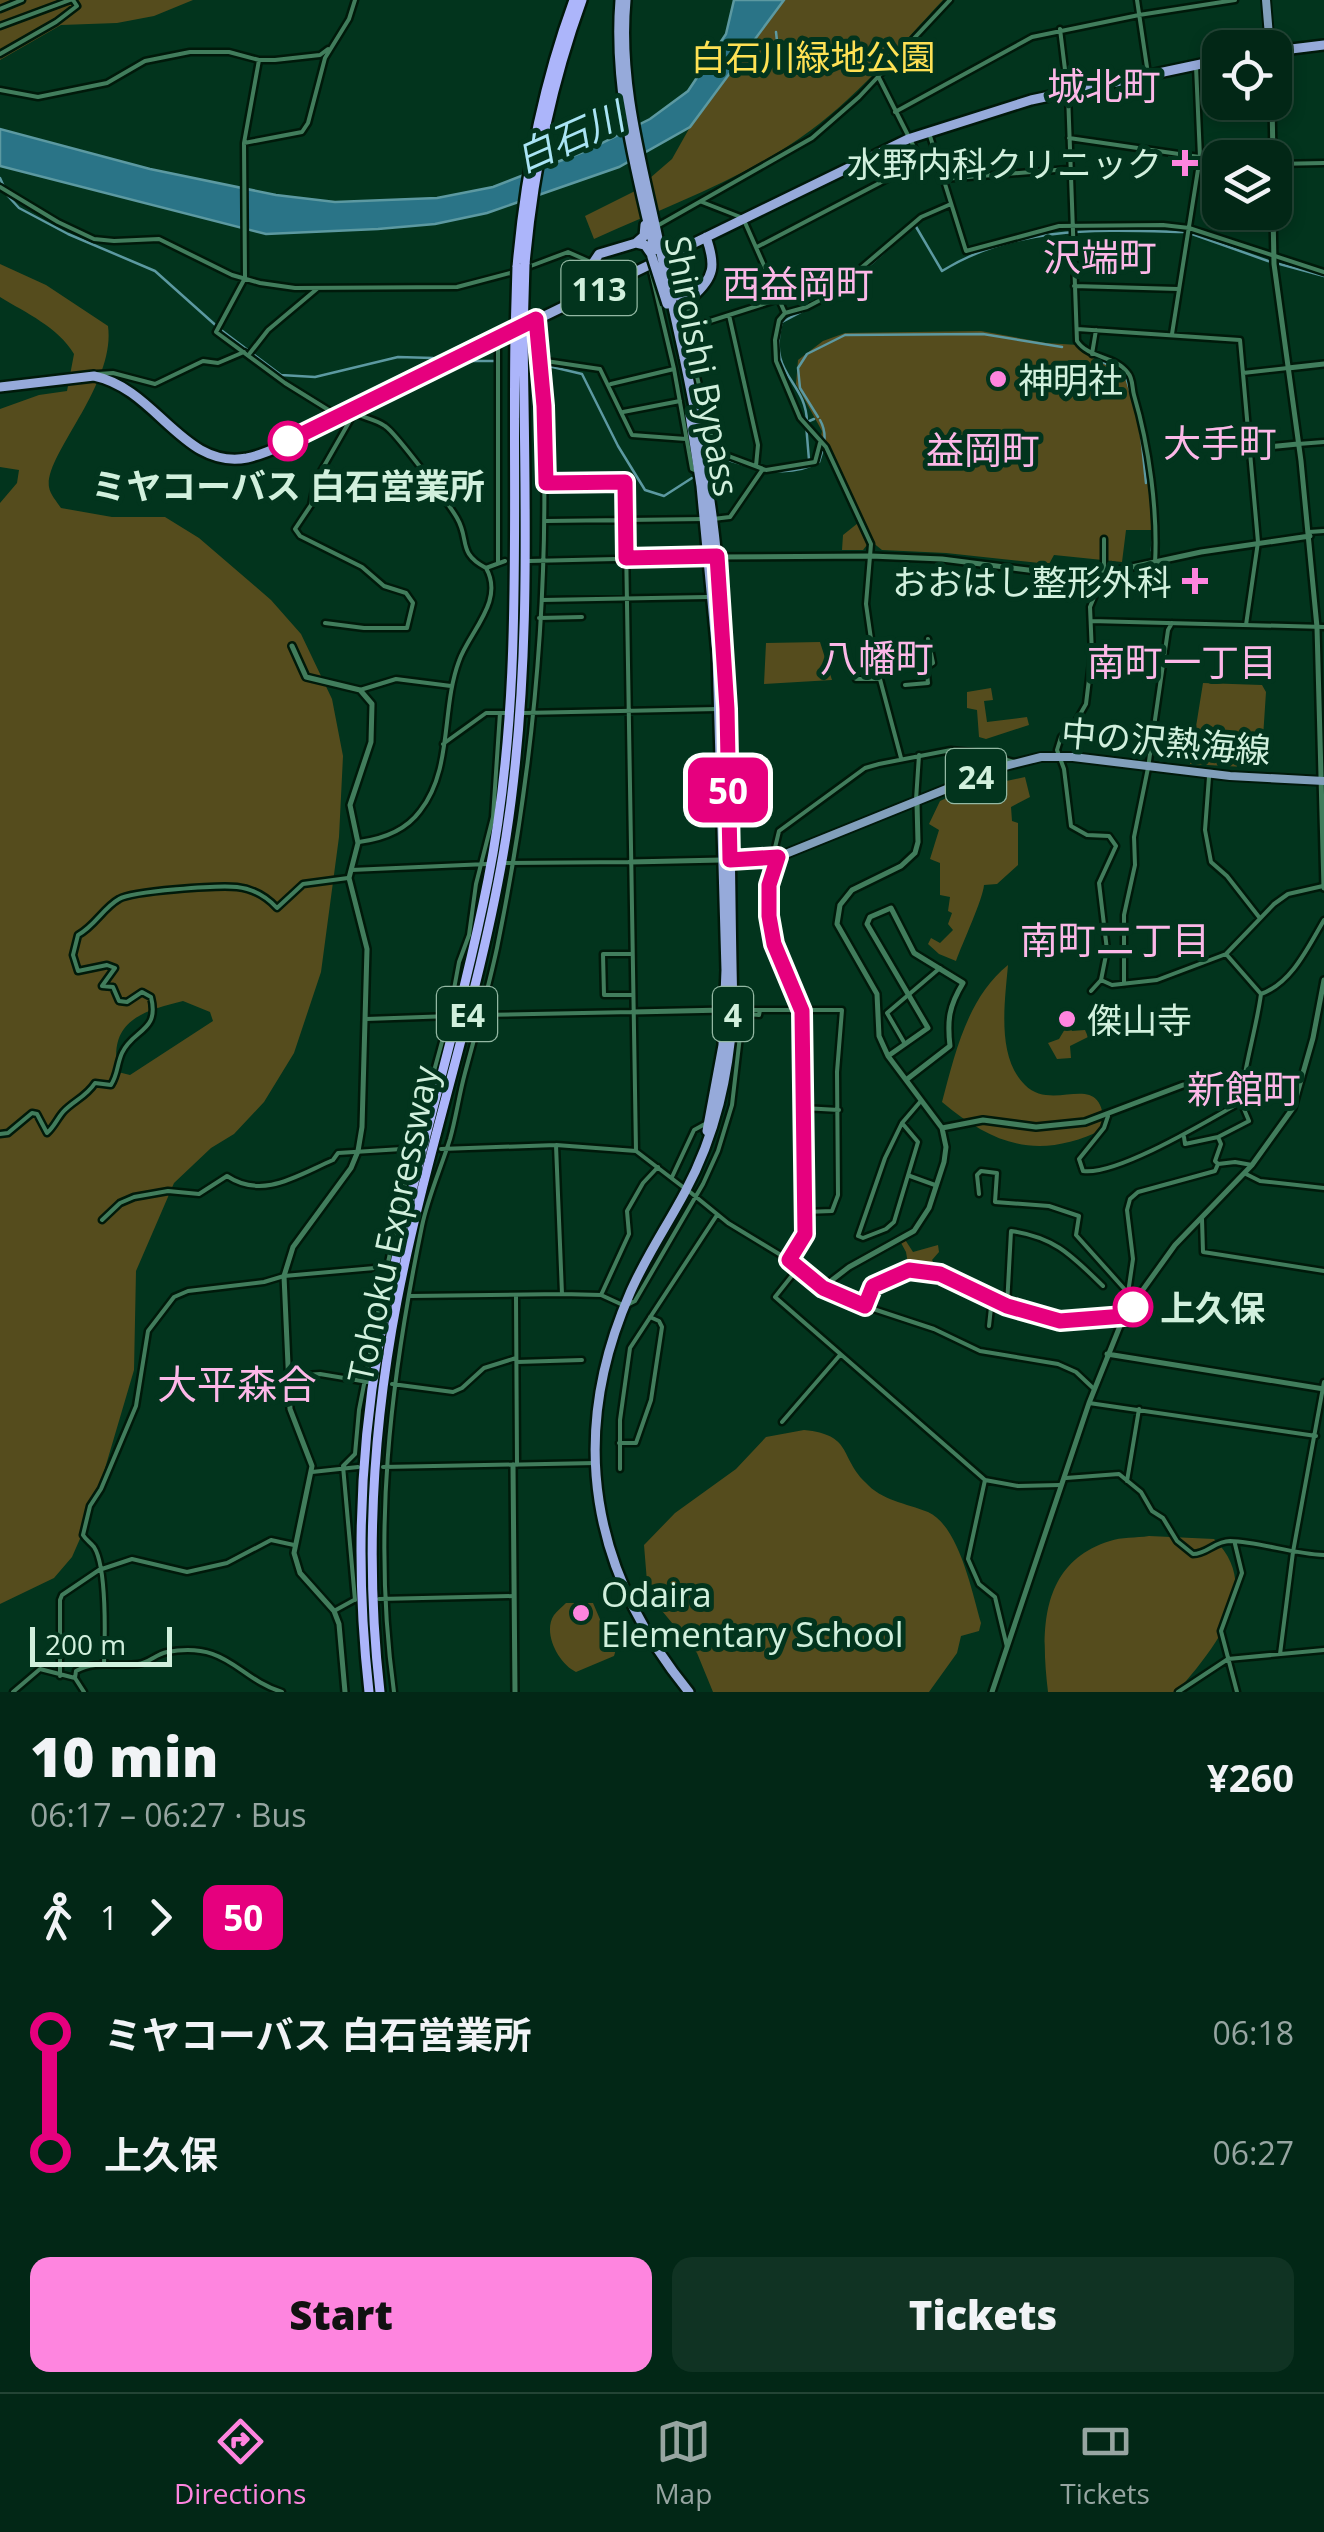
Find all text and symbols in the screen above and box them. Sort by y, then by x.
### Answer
map controls [1202,30,1292,230]
button: locate [1202,30,1292,120]
park label: 白石川緑地公園 [690,33,936,80]
district label: 城北町 [1047,59,1161,111]
water label: 白石川 [506,87,635,183]
place label: 水野内科クリニック [847,140,1162,187]
button: layers [1202,140,1292,230]
marker: 水野内科クリニック [1172,150,1198,176]
district label: 沢端町 [1043,230,1157,282]
street label: Shiroishi Bypass [655,232,751,500]
district label: 西益岡町 [722,257,874,309]
road number: 113 [562,261,636,315]
place label: 神明社 [1018,356,1123,403]
marker: 神明社 [987,368,1009,390]
district label: 大手町 [1163,416,1277,468]
marker: ミヤコーバス 白石営業所 [269,422,307,460]
district label: 益岡町 [926,423,1040,475]
place label: ミヤコーバス 白石営業所 [91,462,485,509]
place label: おおはし整形外科 [892,558,1172,605]
marker: おおはし整形外科 [1182,568,1208,594]
district label: 八幡町 [820,631,934,683]
district label: 南町一丁目 [1087,635,1277,687]
street label: 中の沢熱海線 [1059,708,1273,774]
road number: 24 [946,749,1006,803]
line badge: 50 [683,758,773,822]
text: 50 [708,767,748,814]
district label: 南町二丁目 [1020,913,1210,965]
road number: E4 [437,987,497,1041]
road number: 4 [713,987,753,1041]
place label: 傑山寺 [1087,996,1192,1043]
marker: 傑山寺 [1056,1008,1078,1030]
street label: Tohoku Expressway [335,1061,449,1387]
district label: 新館町 [1187,1062,1301,1114]
place label: 上久保 [1160,1284,1266,1331]
marker: 上久保 [1114,1288,1152,1326]
district label: 大平森合 [157,1356,317,1411]
place label: Odaira Elementary School [601,1570,904,1657]
marker: Odaira Elementary School [570,1602,592,1624]
scale bar [30,1622,172,1666]
text: 200 m [45,1625,126,1663]
text: 10 min [30,1718,218,1793]
text: ¥260 [1207,1751,1294,1803]
text: 06:17 – 06:27 · Bus [30,1793,306,1836]
icon: walk [30,1890,85,1945]
icon: forward [133,1890,188,1945]
text: 50 [223,1894,263,1941]
text: 1 [100,1896,118,1939]
text: ミヤコーバス 白石営業所 [104,2008,532,2060]
text: 06:18 [1212,2011,1294,2054]
text: 上久保 [104,2128,218,2180]
text: 06:27 [1212,2131,1294,2174]
button: Start [30,2257,652,2372]
button: Tickets [672,2257,1294,2372]
tab: Directions [174,2414,306,2512]
tab: Map [654,2414,712,2512]
tab: Tickets [1060,2414,1150,2512]

